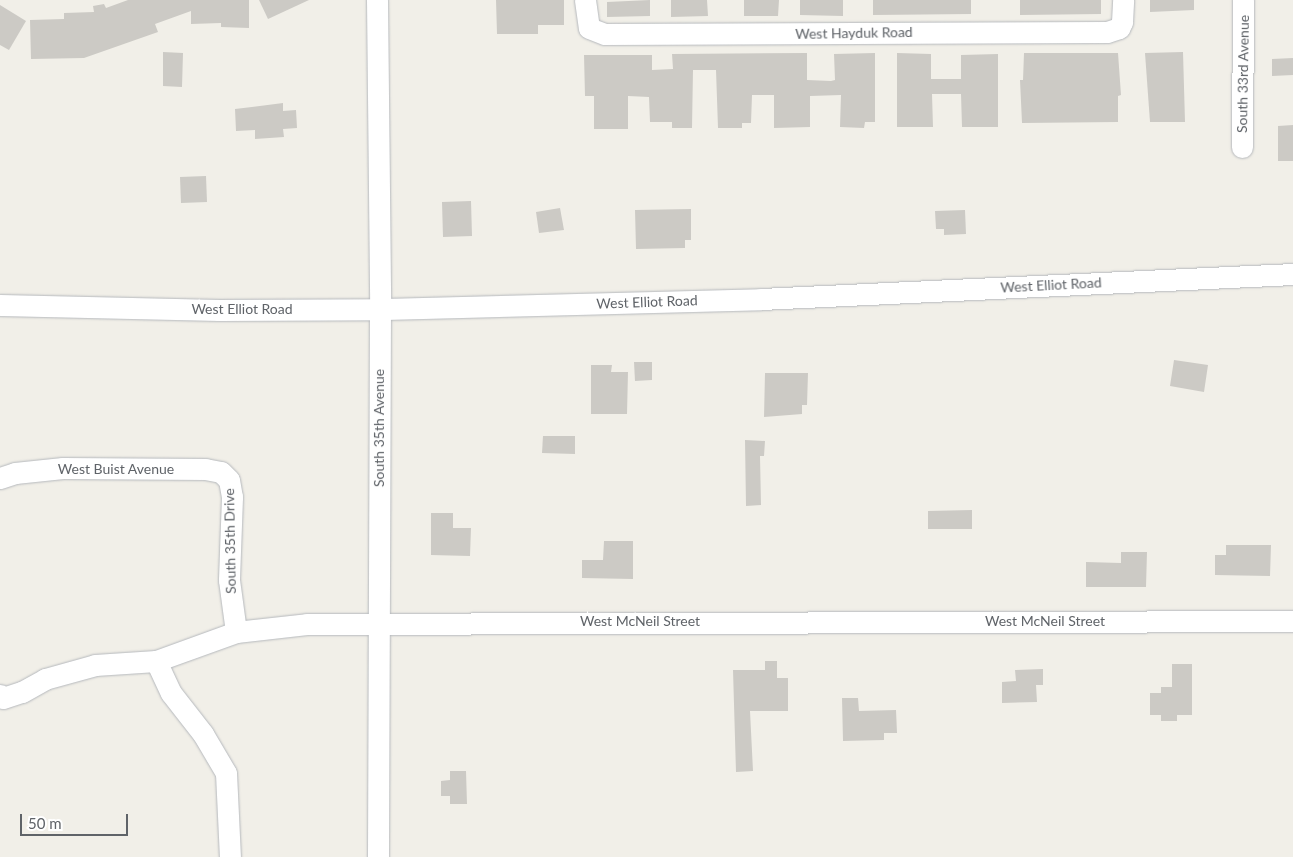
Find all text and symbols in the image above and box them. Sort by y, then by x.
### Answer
street label: South 33rd Avenue [1234,15,1252,133]
street label: West Hayduk Road [795,24,913,42]
street label: West Elliot Road [1000,274,1102,296]
street label: West Elliot Road [596,292,698,312]
street label: West Elliot Road [191,301,293,317]
street label: South 35th Avenue [371,369,387,487]
street label: West Buist Avenue [58,461,174,477]
street label: South 35th Drive [221,488,239,594]
street label: West McNeil Street [580,613,700,629]
street label: West McNeil Street [985,613,1105,629]
scale bar [22,804,130,836]
text: 50 m [28,814,62,832]

